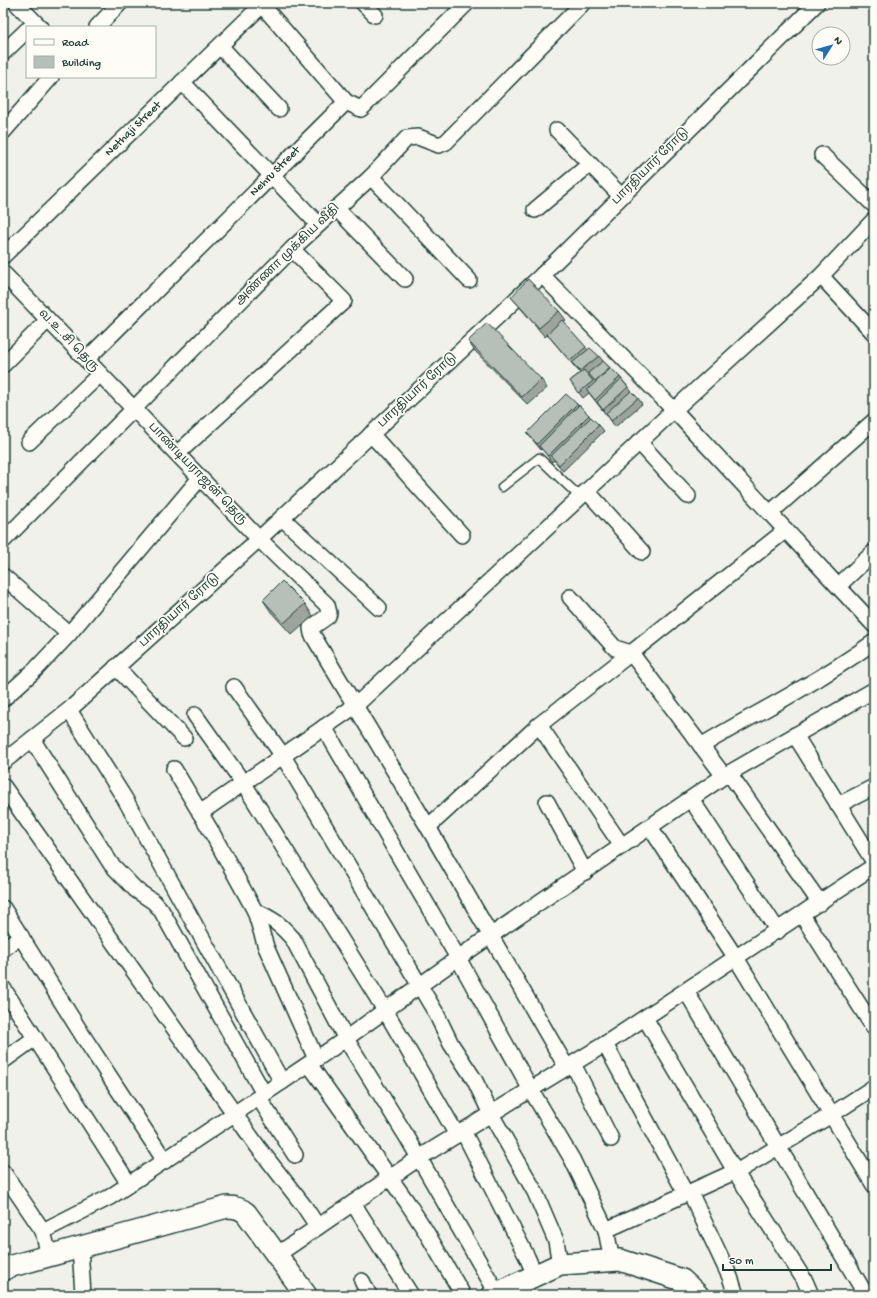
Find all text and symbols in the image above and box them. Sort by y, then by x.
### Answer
legend [26,26,156,78]
north arrow [811,26,851,66]
text: N [830,35,844,48]
text: Road [62,37,89,51]
text: Building [61,57,101,71]
street label: Nethaji Street [103,98,166,160]
street label: பாரதியார் ரோடு [609,125,692,208]
street label: Nehru Street [247,143,304,200]
street label: அண்ணா முக்கிய வீதி [232,201,343,309]
street label: வ.உ.சி தெரு [35,306,102,375]
street label: பாரதியார் ரோடு [375,350,460,431]
street label: பாண்டியராஜன் தெரு [145,419,250,528]
street label: பாரதியார் ரோடு [136,571,223,651]
scale bar [723,1246,831,1272]
text: 50 m [729,1255,754,1269]

